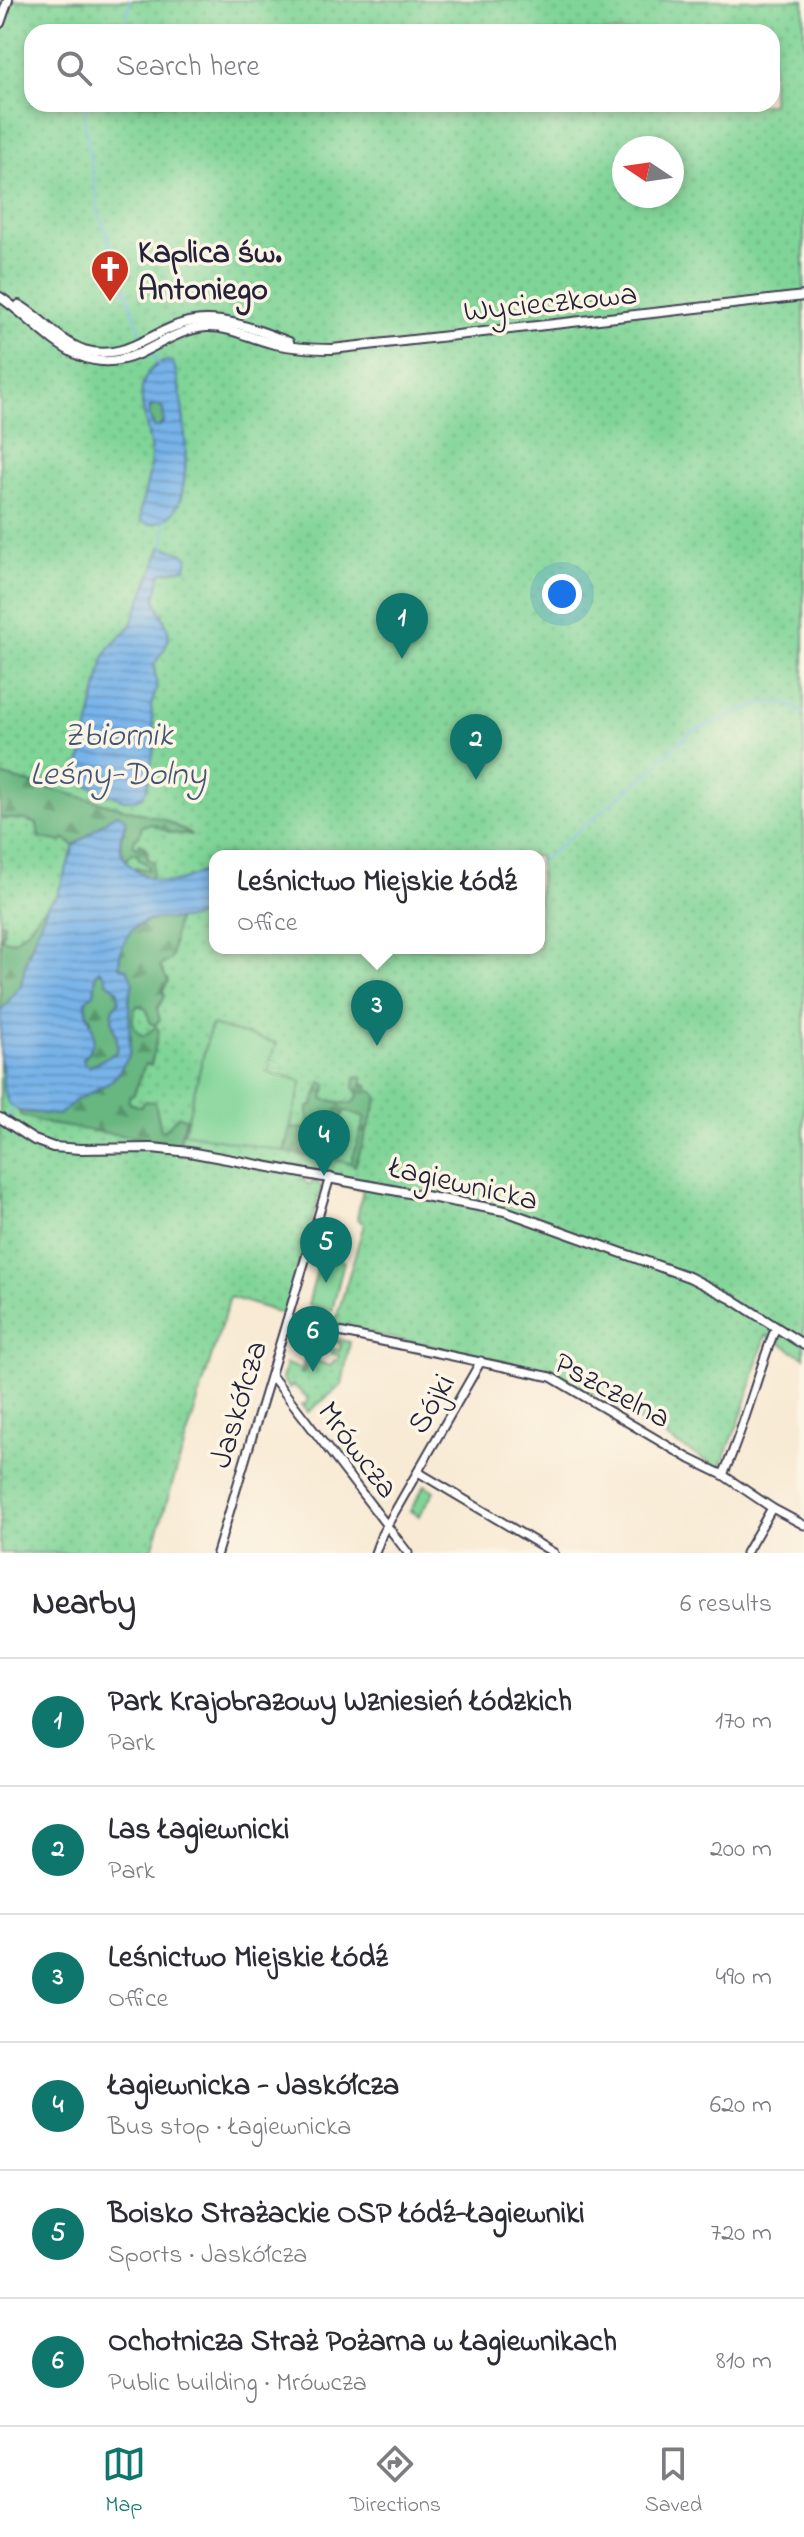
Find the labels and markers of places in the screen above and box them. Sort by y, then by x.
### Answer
place label: Kaplica św. Antoniego [138,231,282,316]
church icon: Kaplica św. Antoniego [89,248,131,303]
pin: 1 [376,593,428,659]
pin: 2 [450,714,502,780]
pin: 3 [351,980,403,1046]
pin: 4 [298,1110,350,1176]
pin: 5 [300,1217,352,1283]
pin: 6 [287,1306,339,1372]

